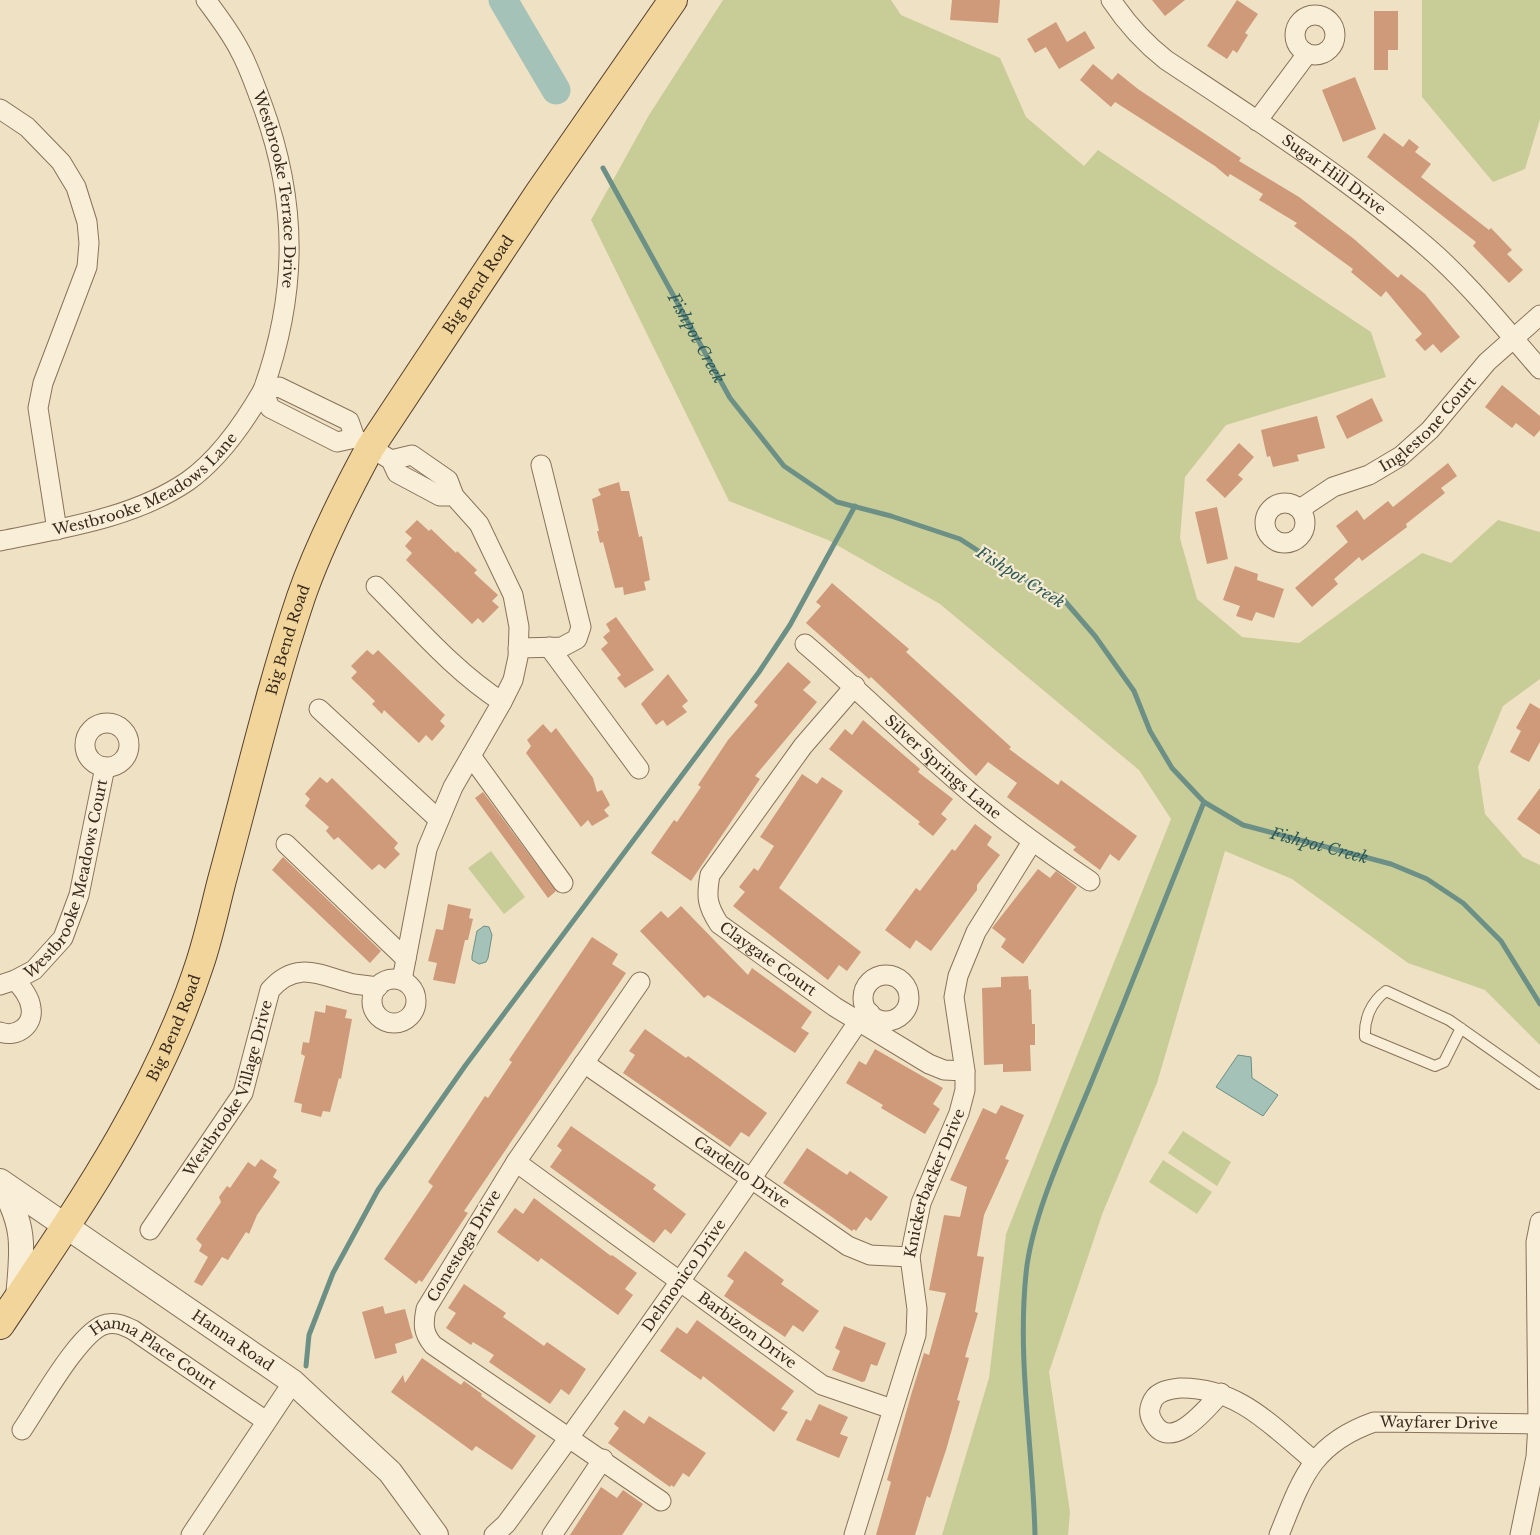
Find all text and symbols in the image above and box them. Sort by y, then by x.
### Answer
street label: Westbrooke Terrace Drive [249,87,299,289]
street label: Sugar Hill Drive [1278,130,1390,218]
street label: Big Bend Road [438,231,517,337]
water label: Fishpot Creek [663,288,730,387]
street label: Inglestone Court [1376,372,1480,476]
street label: Westbrooke Meadows Lane [50,429,241,539]
water label: Fishpot Creek [972,541,1069,612]
street label: Big Bend Road [262,582,314,697]
street label: Silver Springs Lane [881,711,1005,823]
street label: Westbrooke Meadows Court [20,777,111,983]
water label: Fishpot Creek [1267,822,1370,868]
street label: Claygate Court [716,917,821,1000]
street label: Big Bend Road [142,972,204,1084]
street label: Westbrooke Village Drive [179,998,276,1181]
street label: Knickerbacker Drive [900,1106,969,1259]
street label: Cardello Drive [690,1132,794,1212]
street label: Conestoga Drive [423,1186,505,1305]
street label: Delmonico Drive [638,1215,730,1335]
street label: Barbizon Drive [694,1288,801,1372]
street label: Hanna Road [188,1305,277,1375]
street label: Hanna Place Court [85,1313,221,1394]
street label: Wayfarer Drive [1379,1412,1498,1433]

